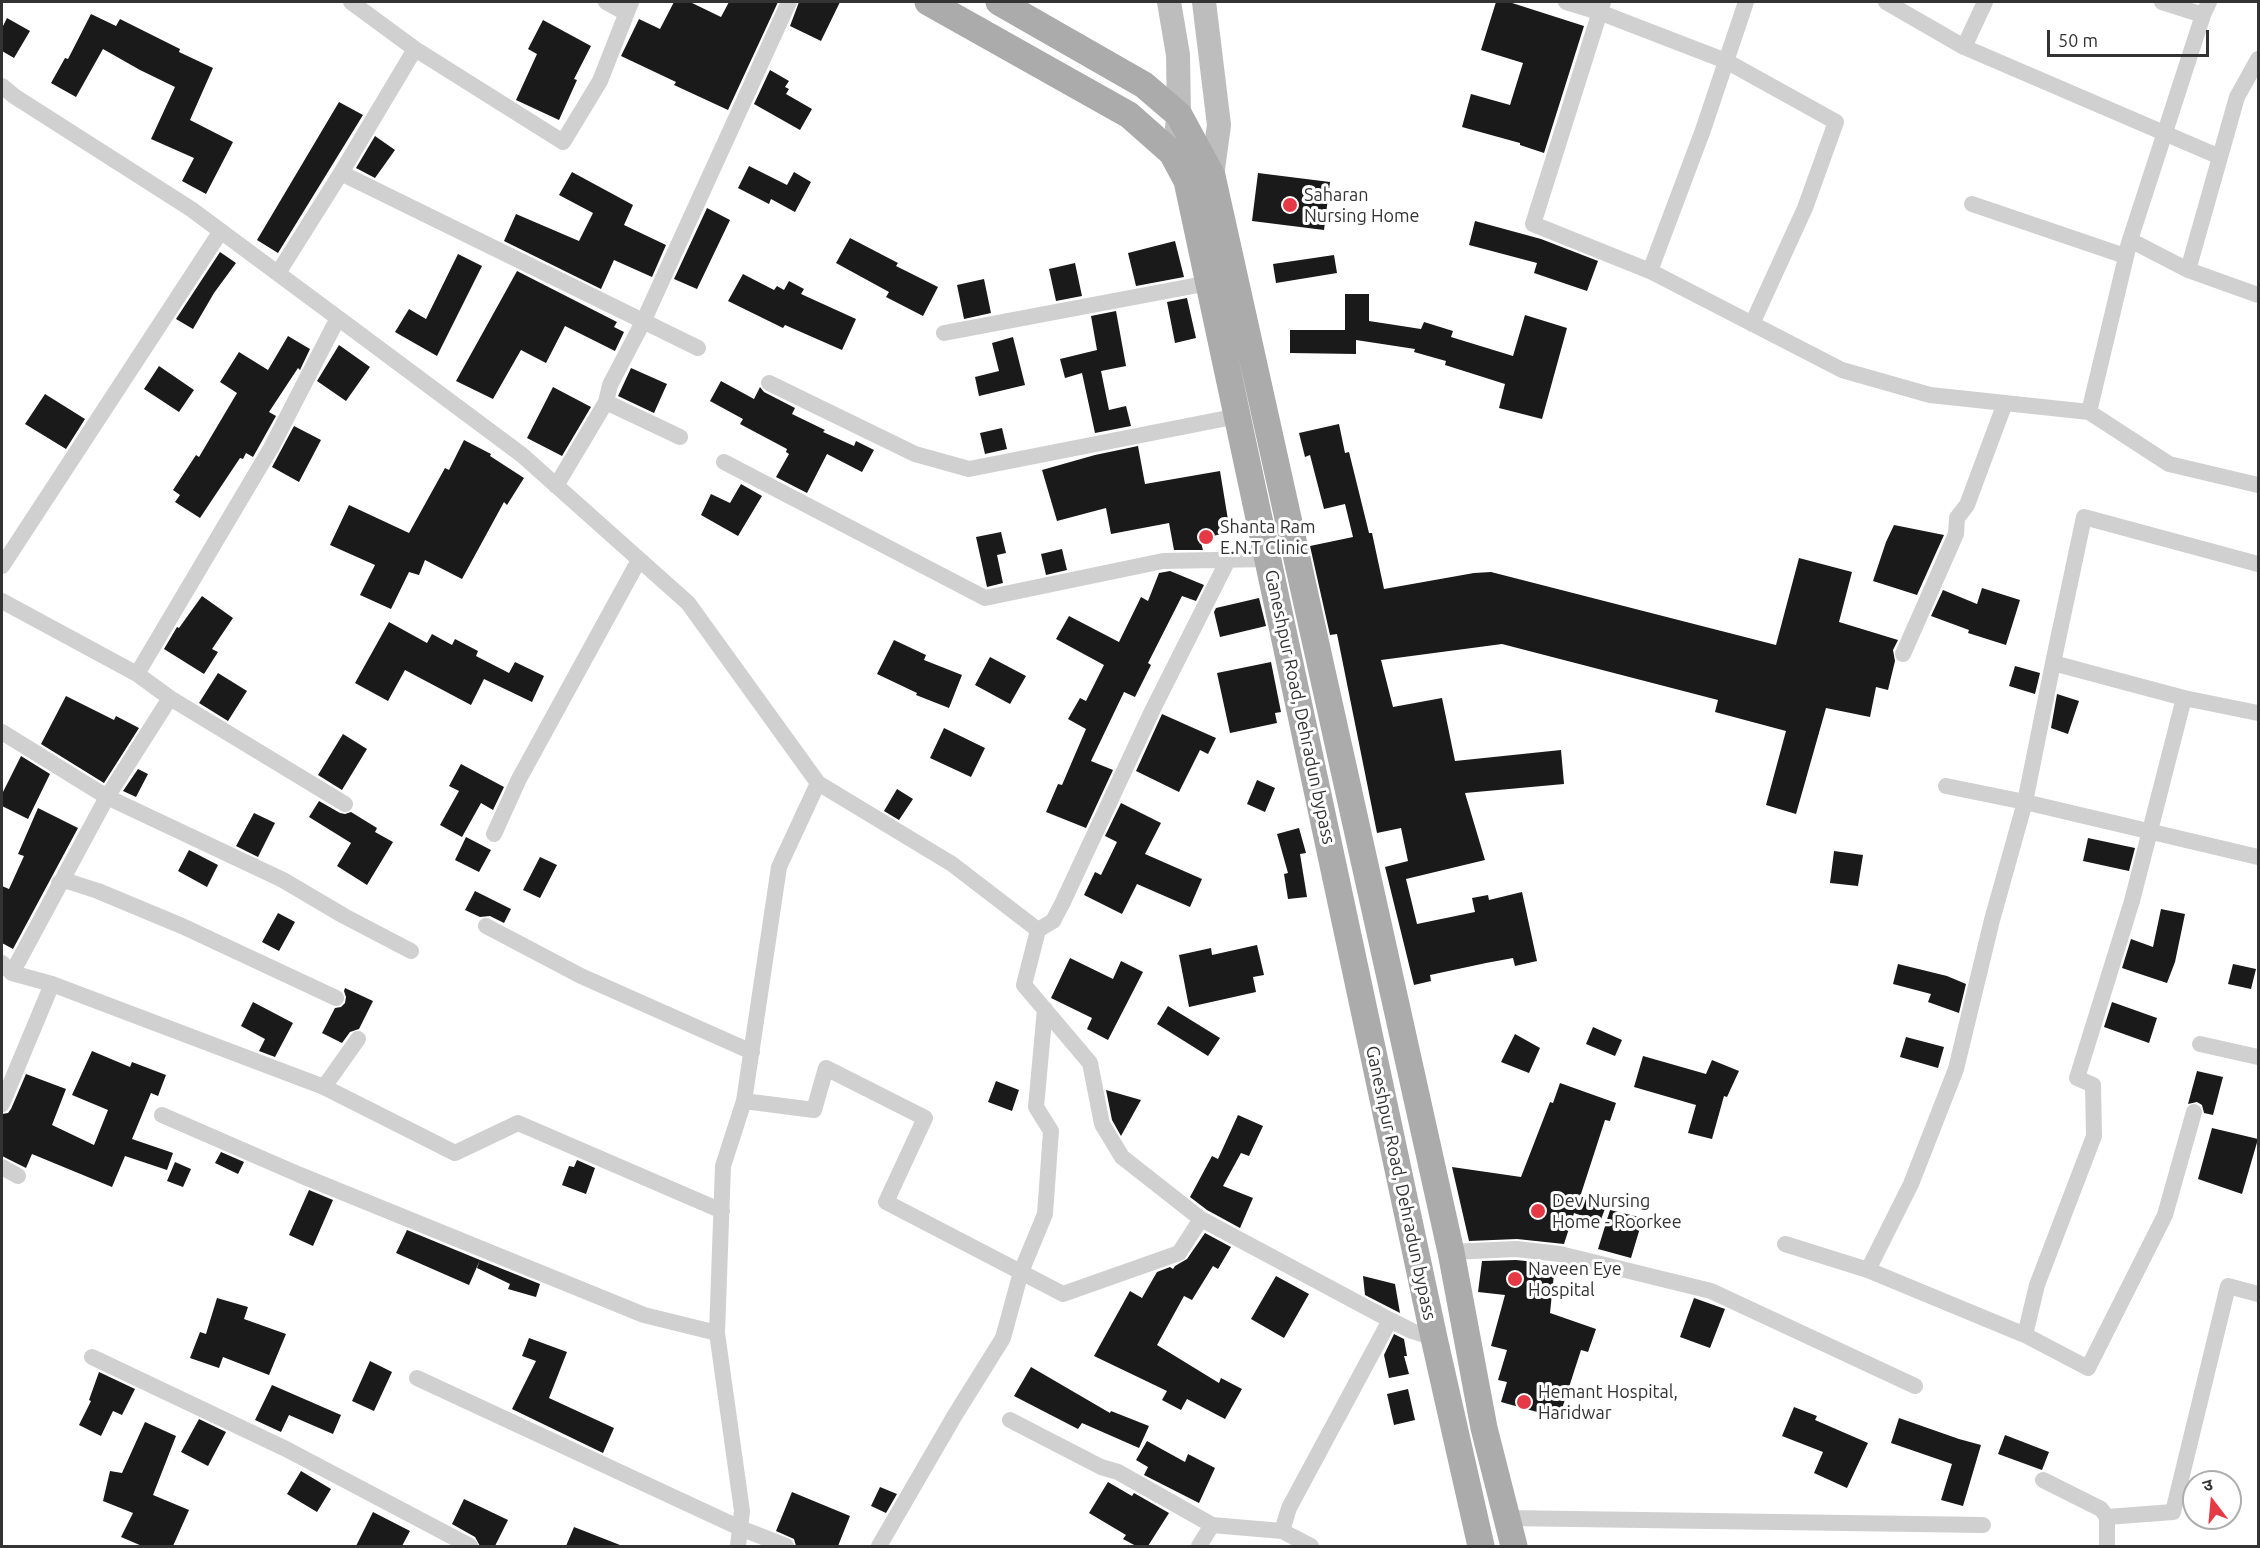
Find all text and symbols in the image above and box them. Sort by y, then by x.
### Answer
scale bar [2050,18,2212,56]
text: 50 m [2058,30,2098,50]
place label: Saharan Nursing Home [1304,184,1419,226]
marker: Saharan Nursing Home [1281,196,1299,214]
place label: Shanta Ram E.N.T Clinic [1220,516,1316,558]
marker: Shanta Ram E.N.T Clinic [1197,528,1215,546]
street label: Ganeshpur Road, Dehradun bypass [1260,568,1340,846]
street label: Ganeshpur Road, Dehradun bypass [1361,1044,1441,1322]
place label: Dev Nursing Home - Roorkee [1552,1190,1682,1232]
marker: Dev Nursing Home - Roorkee [1529,1202,1547,1220]
place label: Naveen Eye Hospital [1528,1258,1622,1300]
marker: Naveen Eye Hospital [1506,1270,1524,1288]
place label: Hemant Hospital, Haridwar [1538,1381,1678,1424]
marker: Hemant Hospital, Haridwar [1515,1393,1533,1411]
north arrow [2182,1470,2242,1530]
text: उ [2201,1475,2215,1495]

